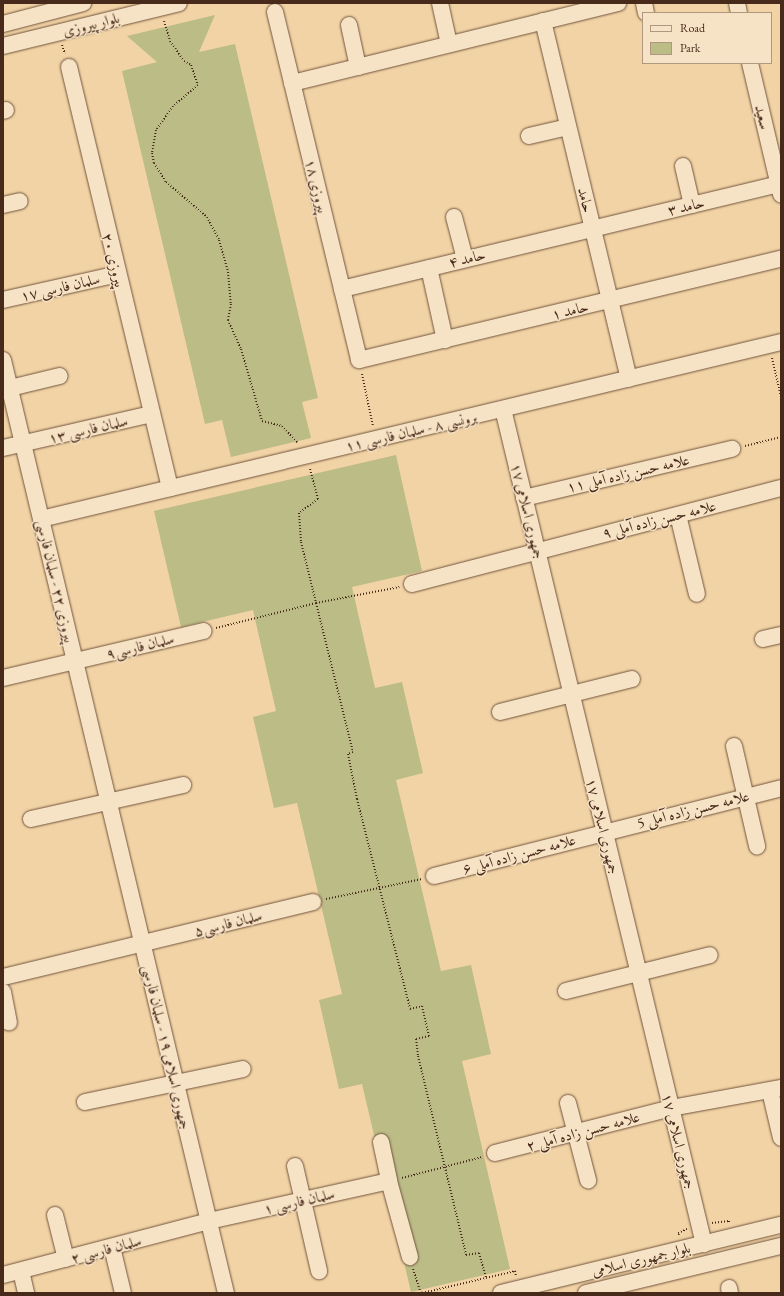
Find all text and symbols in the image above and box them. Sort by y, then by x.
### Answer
street label: بلوار پیروزی [61,8,121,40]
legend [642,12,772,64]
text: Road [680,20,705,36]
text: Park [680,40,700,56]
street label: سعید [751,103,775,131]
street label: پیروزی ۱۸ [302,157,332,215]
street label: حامد [574,185,598,215]
street label: حامد ۳ [666,193,706,219]
street label: پیروزی ۲۰ [99,231,129,289]
street label: حامد ۴ [447,245,487,271]
street label: سلمان فارسی ۱۷ [18,269,102,305]
street label: حامد ۱ [550,297,590,323]
street label: برونسی ۸ - سلمان فارسی ۱۱ [343,407,479,455]
street label: سلمان فارسی ۱۳ [46,411,130,447]
street label: علامه حسن زاده آملی ۱۱ [565,450,691,496]
street label: جمهوری اسلامی ۱۷ [507,461,549,561]
street label: علامه حسن زاده آملی ۹ [600,496,718,542]
street label: پیروزی ۲۲ - سلمان فارسی [33,518,79,644]
street label: سلمان فارسی۹ [104,629,176,663]
street label: جمهوری اسلامی ۱۷ [582,776,624,876]
street label: علامه حسن زاده آملی 5 [635,786,751,832]
street label: علامه حسن زاده آملی ۶ [460,830,578,878]
street label: سلمان فارسی۵ [192,906,264,940]
street label: جمهوری اسلامی ۱۹ - سلمان فارسی [139,963,195,1131]
street label: جمهوری اسلامی ۱۷ [658,1091,700,1191]
street label: علامه حسن زاده آملی ۲ [524,1107,642,1155]
street label: سلمان فارسی ۱ [262,1184,336,1218]
street label: سلمان فارسی ۲ [69,1231,143,1267]
street label: بلوار جمهوری اسلامی [590,1238,692,1280]

